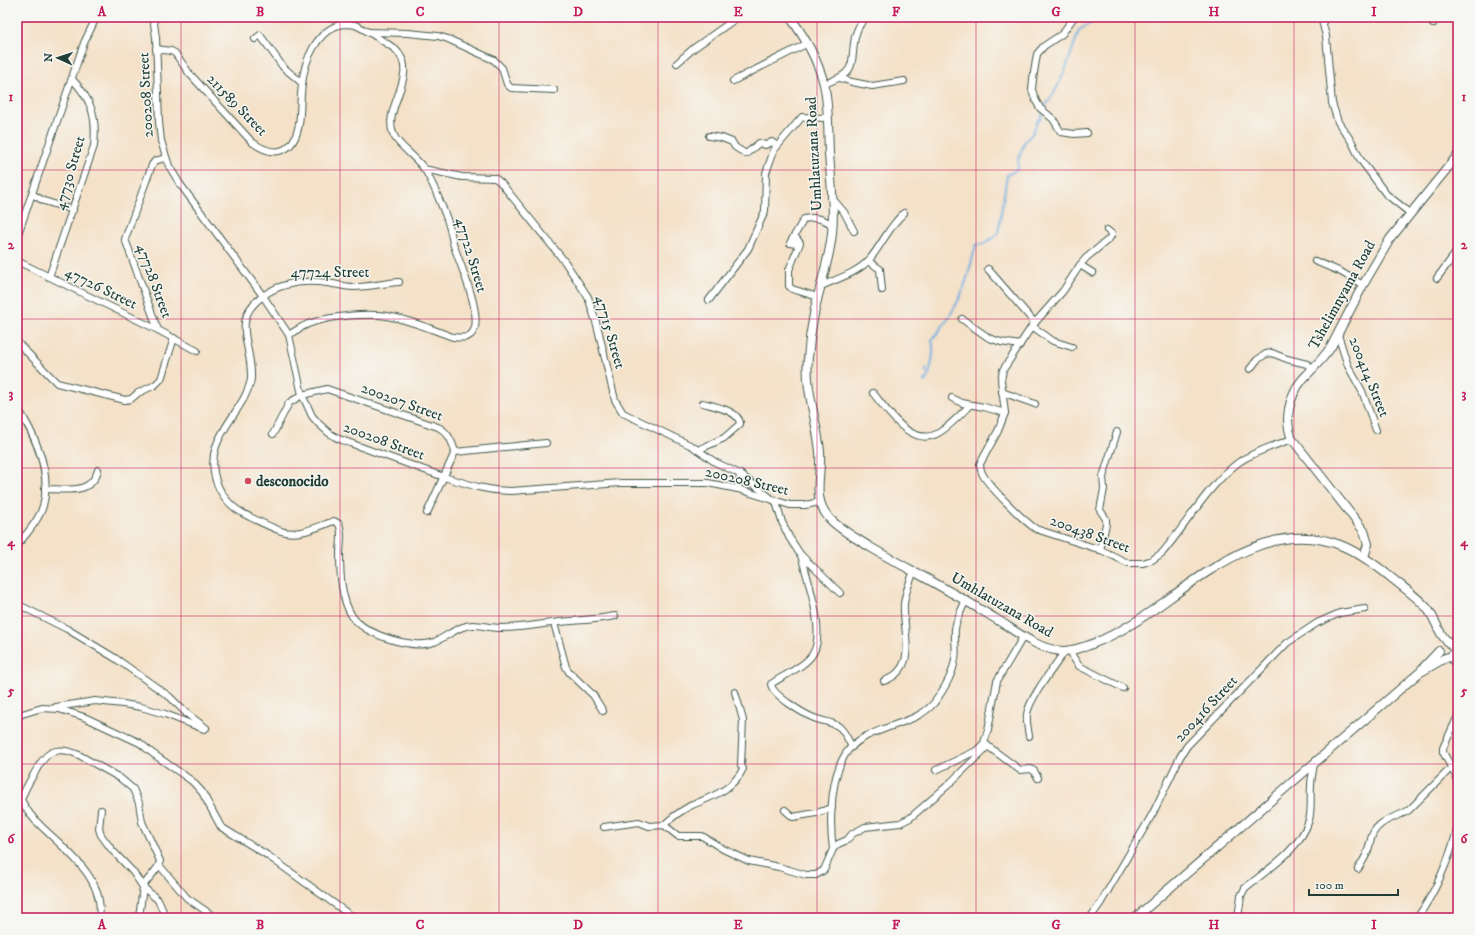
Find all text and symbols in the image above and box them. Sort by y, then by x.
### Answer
text: A [97,4,107,20]
text: B [256,4,264,20]
text: C [416,4,425,20]
text: D [573,4,583,20]
text: E [733,4,743,20]
text: F [892,4,901,20]
text: G [1051,4,1061,20]
text: H [1209,4,1220,20]
text: I [1371,4,1377,20]
north arrow [38,38,78,78]
street label: 200208 Street [134,52,158,138]
text: N [42,53,56,62]
street label: 211589 Street [203,70,272,140]
text: 1 [9,89,14,105]
text: 1 [1462,89,1467,105]
street label: Umhlatuzana Road [801,96,826,212]
street label: 47730 Street [50,134,90,212]
street label: 47722 Street [451,215,491,295]
text: 2 [8,237,15,253]
street label: Tshelimnyama Road [1304,237,1380,353]
text: 2 [1461,237,1468,253]
street label: 47728 Street [132,241,176,321]
street label: 47726 Street [62,262,140,314]
street label: 47724 Street [291,263,370,282]
street label: 47715 Street [590,293,630,371]
street label: 200414 Street [1344,334,1394,420]
street label: 200207 Street [359,378,446,426]
text: 3 [9,386,14,402]
text: 3 [1462,386,1467,402]
street label: 200208 Street [341,418,427,465]
street label: 200208 Street [703,462,791,500]
place label: desconocido [256,472,329,491]
marker: desconocido [243,476,253,486]
street label: 200438 Street [1047,511,1133,557]
text: 4 [6,534,15,551]
text: 4 [1459,534,1468,551]
street label: Umhlatuzana Road [948,568,1057,642]
street label: 200416 Street [1170,672,1242,746]
text: 5 [7,683,15,699]
text: 5 [1460,683,1468,699]
text: 6 [8,831,16,847]
text: 6 [1461,831,1469,847]
scale bar [1309,871,1398,897]
text: 100 m [1315,878,1344,893]
text: A [97,917,107,933]
text: B [256,917,264,933]
text: C [416,917,425,933]
text: D [573,917,583,933]
text: E [733,917,743,933]
text: F [892,917,901,933]
text: G [1051,917,1061,933]
text: H [1209,917,1220,933]
text: I [1371,917,1377,933]

